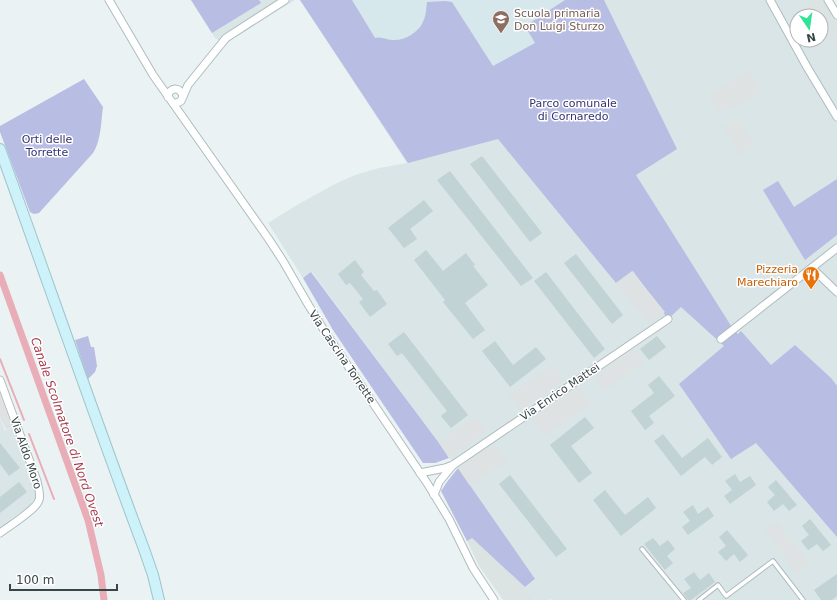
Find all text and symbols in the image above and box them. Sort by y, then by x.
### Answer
place label: Scuola primaria Don Luigi Sturzo [514,7,605,33]
north arrow [789,8,829,48]
school or university icon: Scuola primaria Don Luigi Sturzo [491,9,511,34]
text: N [805,30,817,45]
park label: Parco comunale di Cornaredo [529,97,617,123]
park label: Orti delle Torrette [22,133,73,159]
place label: Pizzeria Marechiaro [737,263,798,289]
restaurant icon: Pizzeria Marechiaro [801,265,821,290]
street label: Via Cascina Torrette [306,308,378,406]
water label: Canale Scolmatore di Nord Ovest [28,335,107,530]
street label: Via Enrico Mattei [518,361,602,423]
street label: Via Aldo Moro [8,415,45,491]
scale bar [10,566,117,592]
text: 100 m [16,573,54,587]

